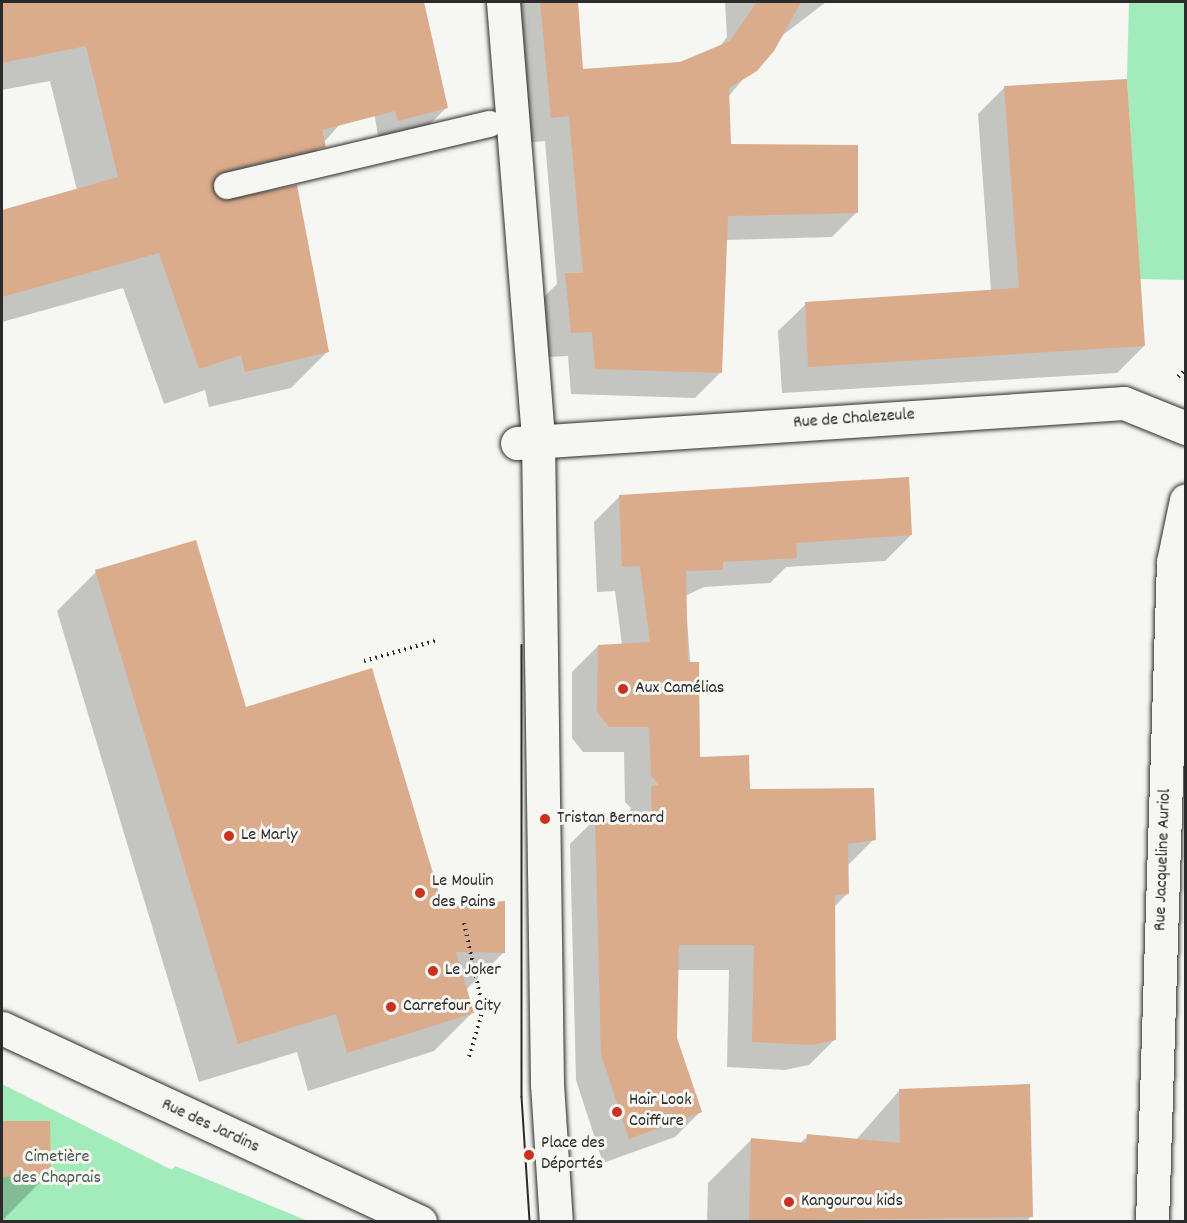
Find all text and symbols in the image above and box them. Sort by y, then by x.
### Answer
street label: Rue de Chalezeule [793,405,915,435]
place label: Aux Camélias [635,678,724,700]
marker: Aux Camélias [616,682,630,696]
street label: Rue Jacqueline Auriol [1151,789,1177,931]
place label: Tristan Bernard [557,808,664,830]
marker: Tristan Bernard [538,812,552,826]
place label: Le Marly [241,825,298,847]
marker: Le Marly [222,829,236,843]
place label: Le Moulin des Pains [432,872,496,914]
marker: Le Moulin des Pains [413,886,427,900]
place label: Le Joker [445,960,501,982]
marker: Le Joker [426,964,440,978]
place label: Carrefour City [403,996,501,1018]
marker: Carrefour City [384,1000,398,1014]
place label: Hair Look Coiffure [629,1091,692,1134]
street label: Rue des Jardins [157,1095,263,1159]
marker: Hair Look Coiffure [610,1105,624,1119]
place label: Place des Déportés [541,1134,605,1176]
park label: Cimetière des Chaprais [13,1148,101,1190]
marker: Place des Déportés [522,1148,536,1162]
place label: Kangourou kids [801,1191,903,1213]
marker: Kangourou kids [782,1195,796,1209]

